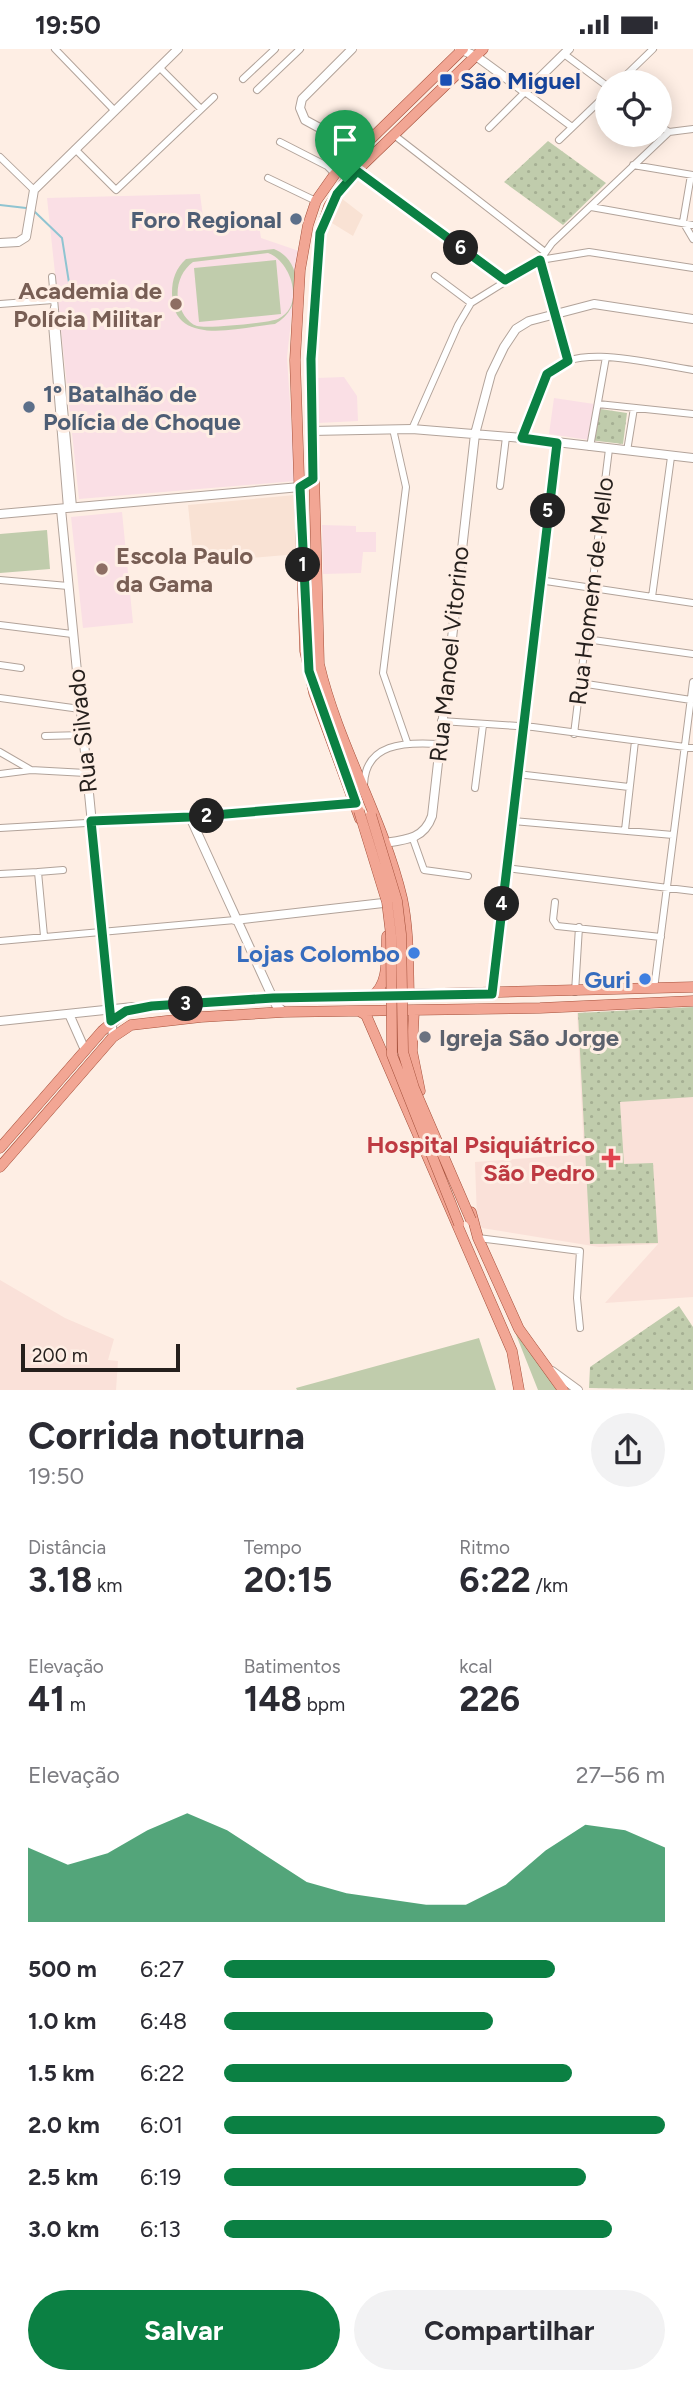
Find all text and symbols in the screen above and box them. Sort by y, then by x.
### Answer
text: 19:50 [35,9,101,41]
place label: São Miguel [460,66,581,95]
map controls [595,70,672,147]
button: locate [595,70,672,147]
marker: São Miguel [438,72,454,88]
pin [315,110,375,182]
icon: arrive [326,121,364,159]
place label: Foro Regional [130,205,282,234]
marker: Foro Regional [288,211,304,227]
pin: 6 [444,231,478,265]
text: 6 [455,236,466,259]
place label: Academia de Polícia Militar [13,276,162,333]
marker: Academia de Polícia Militar [168,296,184,312]
place label: 1º Batalhão de Polícia de Choque [43,379,241,436]
marker: 1º Batalhão de Polícia de Choque [21,399,37,415]
street label: Rua Homem de Mello [563,475,619,707]
pin: 5 [530,493,566,529]
text: 5 [542,499,553,522]
place label: Escola Paulo da Gama [116,541,253,598]
street label: Rua Manoel Vitorino [423,545,475,763]
pin: 1 [286,547,320,583]
text: 1 [298,553,307,576]
marker: Escola Paulo da Gama [94,561,110,577]
street label: Rua Silvado [61,668,103,794]
pin: 2 [190,799,224,833]
text: 2 [201,804,212,827]
pin: 4 [484,887,520,921]
text: 4 [495,892,508,915]
place label: Lojas Colombo [236,939,400,968]
marker: Lojas Colombo [406,945,422,961]
place label: Guri [584,965,631,994]
marker: Guri [637,971,653,987]
pin: 3 [168,986,204,1021]
text: 3 [180,992,191,1015]
place label: Igreja São Jorge [439,1023,619,1052]
marker: Igreja São Jorge [417,1029,433,1045]
place label: Hospital Psiquiátrico São Pedro [367,1130,595,1187]
marker: Hospital Psiquiátrico São Pedro [601,1148,621,1168]
scale bar [21,1341,180,1373]
text: 200 m [32,1344,88,1367]
text: Corrida noturna [28,1413,305,1459]
button: share [591,1413,665,1487]
text: 19:50 [28,1462,84,1490]
text: Distância [28,1536,106,1559]
text: Tempo [244,1536,302,1559]
text: Ritmo [459,1536,510,1559]
text: 3.18 [28,1559,92,1601]
text: 20:15 [244,1559,332,1601]
text: 6:22 [459,1559,531,1601]
text: km [92,1574,122,1597]
text: /km [531,1574,568,1597]
text: Elevação [28,1655,104,1678]
text: Batimentos [244,1655,341,1678]
text: kcal [459,1655,493,1678]
text: 41 [28,1678,65,1720]
text: 148 [244,1678,302,1720]
text: 226 [459,1678,520,1720]
text: m [65,1693,86,1716]
text: bpm [302,1693,345,1716]
text: Elevação [28,1761,120,1789]
text: 27–56 m [576,1761,665,1789]
text: 500 m [28,1955,97,1983]
text: 6:27 [140,1955,184,1983]
text: 1.0 km [28,2007,96,2035]
text: 6:48 [140,2007,187,2035]
text: 1.5 km [28,2059,95,2087]
text: 6:22 [140,2059,185,2087]
text: 2.0 km [28,2111,100,2139]
text: 6:01 [140,2111,183,2139]
text: 2.5 km [28,2163,98,2191]
text: 6:19 [140,2163,181,2191]
text: 3.0 km [28,2215,99,2243]
text: 6:13 [140,2215,181,2243]
button: Salvar [28,2290,340,2370]
button: Compartilhar [354,2290,665,2370]

